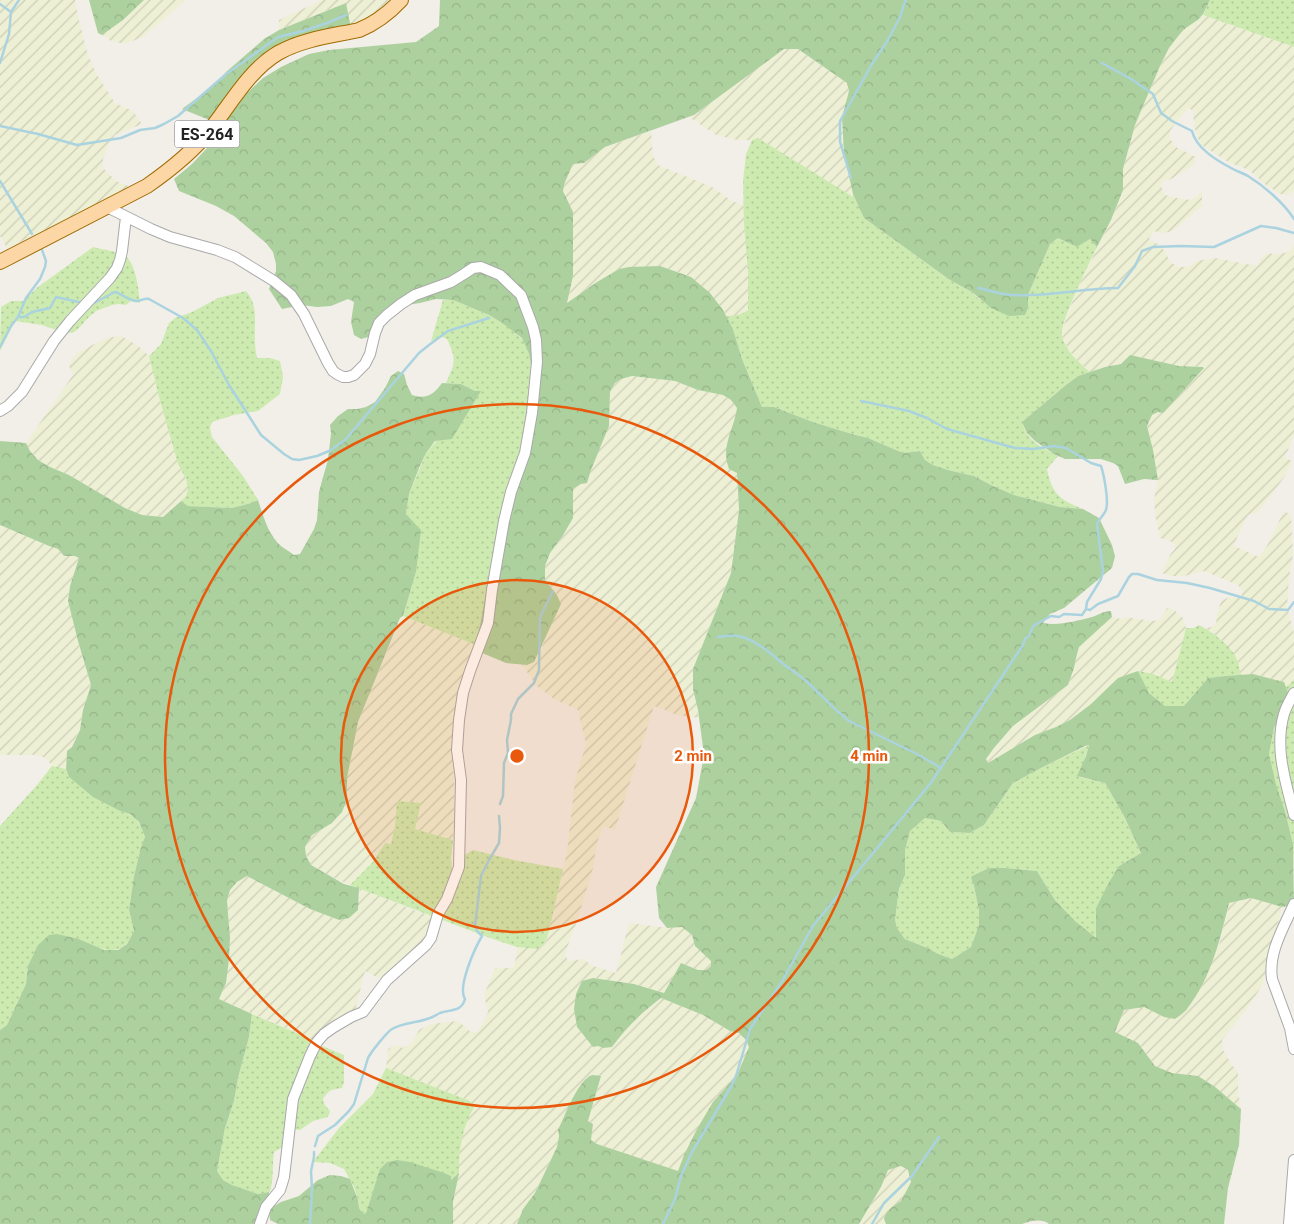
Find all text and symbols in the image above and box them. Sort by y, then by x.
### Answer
road number: ES-264 [174,120,240,148]
centre of rings [508,747,526,765]
text: 2 min [674,747,712,765]
text: 4 min [850,747,888,765]

